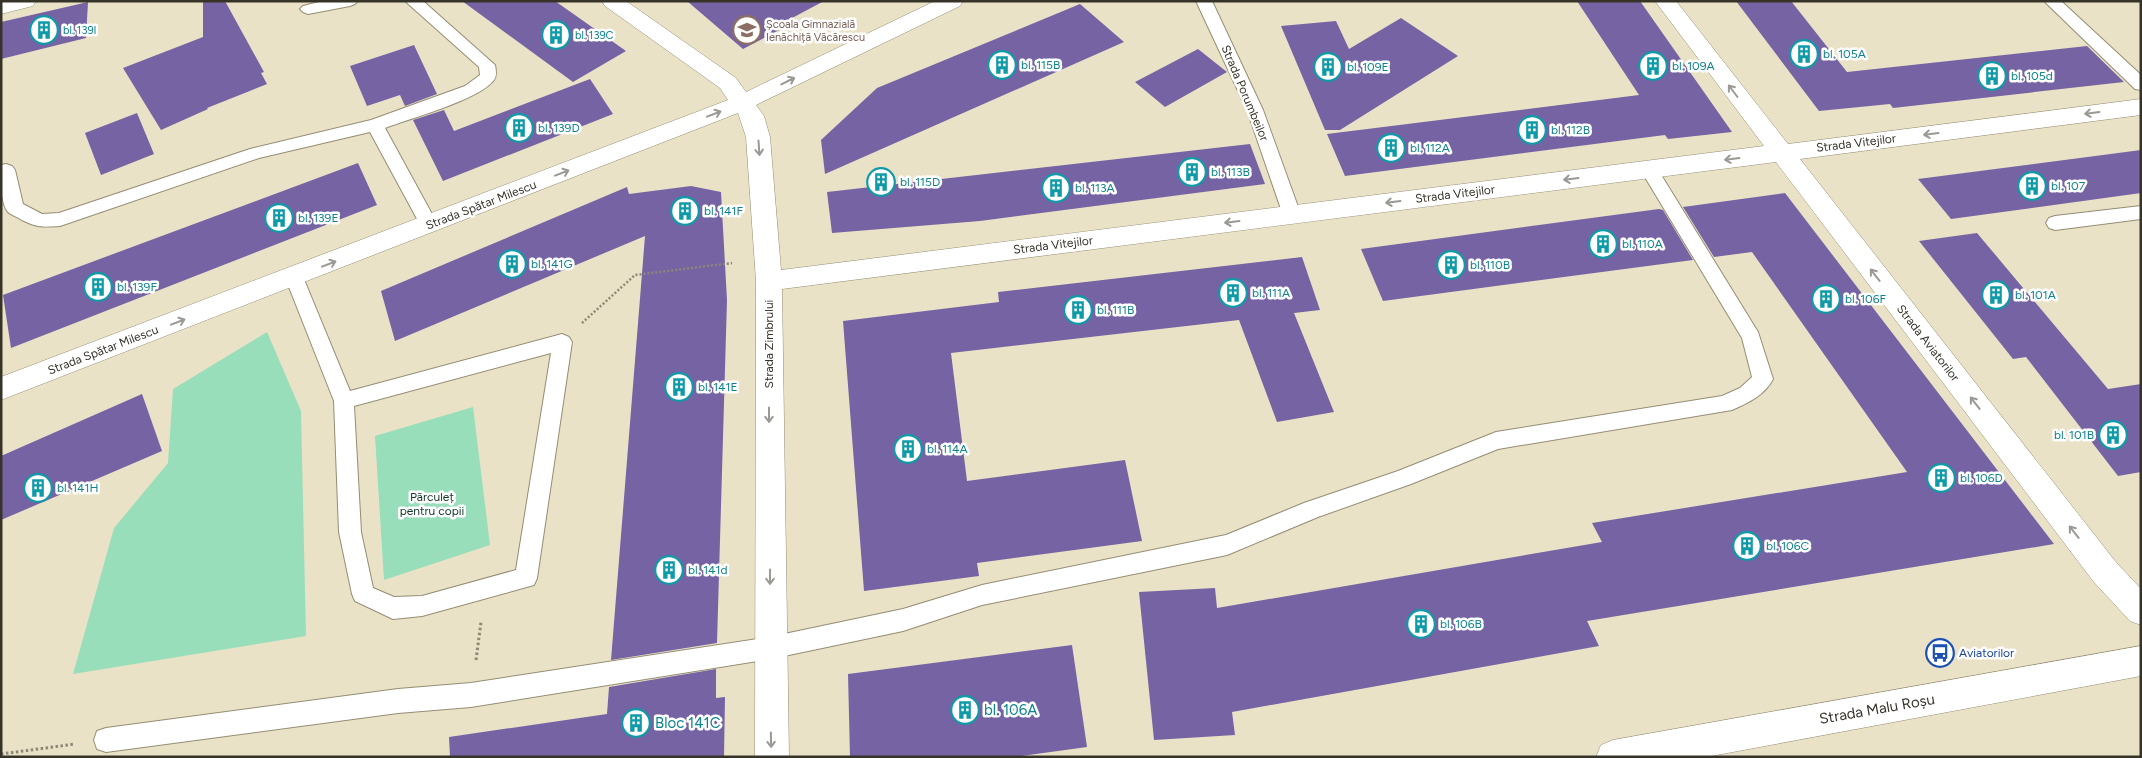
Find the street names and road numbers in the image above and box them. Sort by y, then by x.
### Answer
street label: Strada Porumbeilor [1218,43,1272,143]
street label: Strada Vitejilor [1815,131,1897,155]
street label: Strada Spătar Milescu [424,177,538,233]
street label: Strada Vitejilor [1414,182,1496,206]
street label: Strada Vitejilor [1012,233,1094,257]
street label: Strada Zimbrului [762,300,776,388]
street label: Strada Aviatorilor [1894,302,1962,384]
street label: Strada Spătar Milescu [46,322,160,378]
street label: Strada Malu Roșu [1818,690,1936,728]

